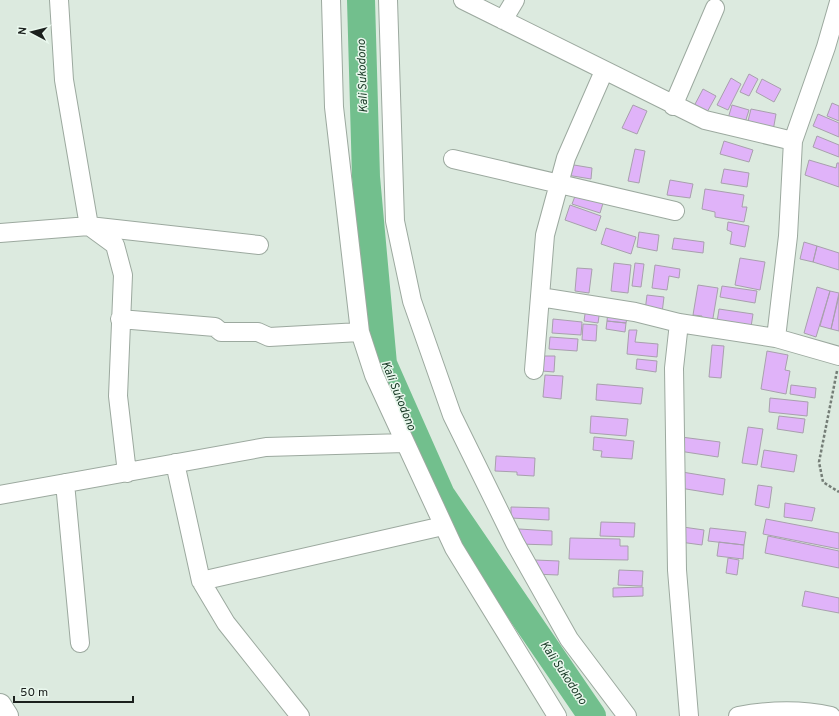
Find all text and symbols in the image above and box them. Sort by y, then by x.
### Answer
north arrow [12,12,52,52]
text: N [16,26,30,36]
water label: Kali Sukodono [354,38,372,113]
water label: Kali Sukodono [377,359,419,434]
water label: Kali Sukodono [536,638,591,708]
scale bar [14,678,133,704]
text: 50 m [20,685,48,701]

